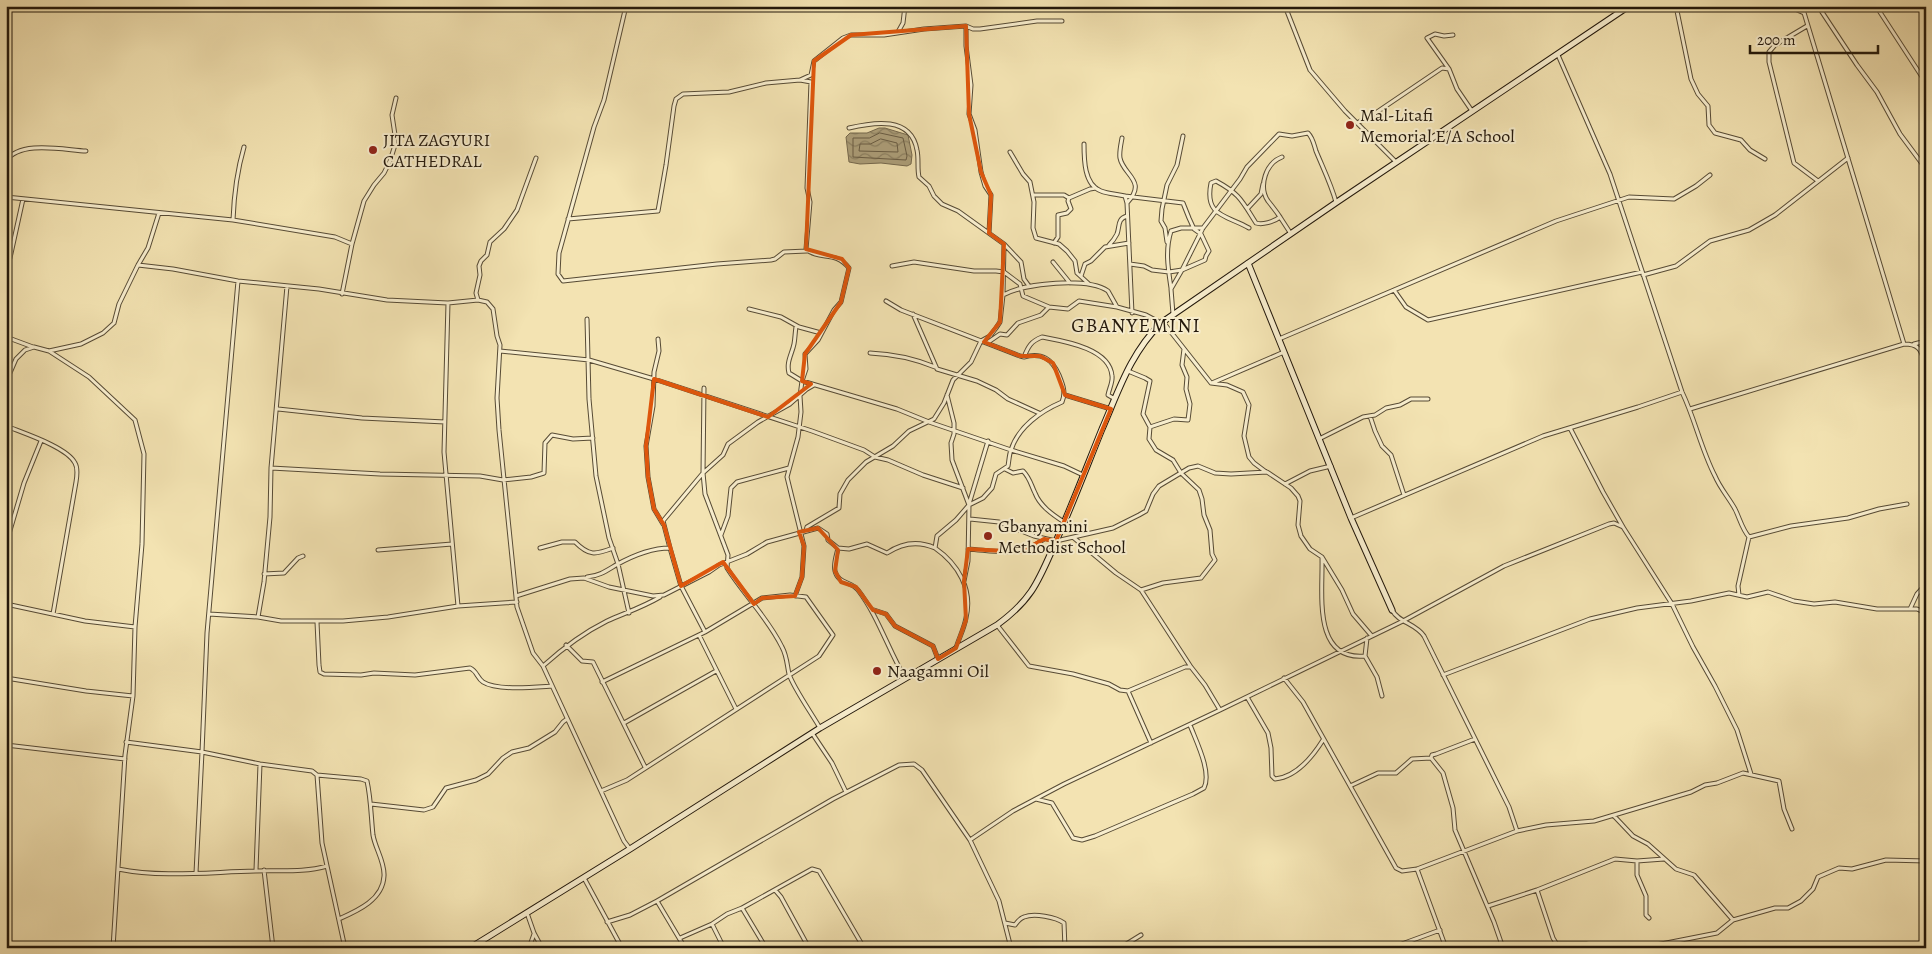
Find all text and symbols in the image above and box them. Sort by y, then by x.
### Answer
scale bar [1750,22,1877,54]
text: 200 m [1757,30,1796,50]
place label: Mal-Litafi Memorial E/A School [1360,103,1515,148]
marker: Mal-Litafi Memorial E/A School [1344,119,1356,131]
place label: JITA ZAGYURI CATHEDRAL [383,128,490,173]
marker: JITA ZAGYURI CATHEDRAL [367,144,379,156]
district label: GBANYEMINI [1071,312,1201,339]
place label: Gbanyamini Methodist School [998,514,1126,559]
marker: Gbanyamini Methodist School [982,530,994,542]
place label: Naagamni Oil [887,659,990,683]
marker: Naagamni Oil [871,665,883,677]

